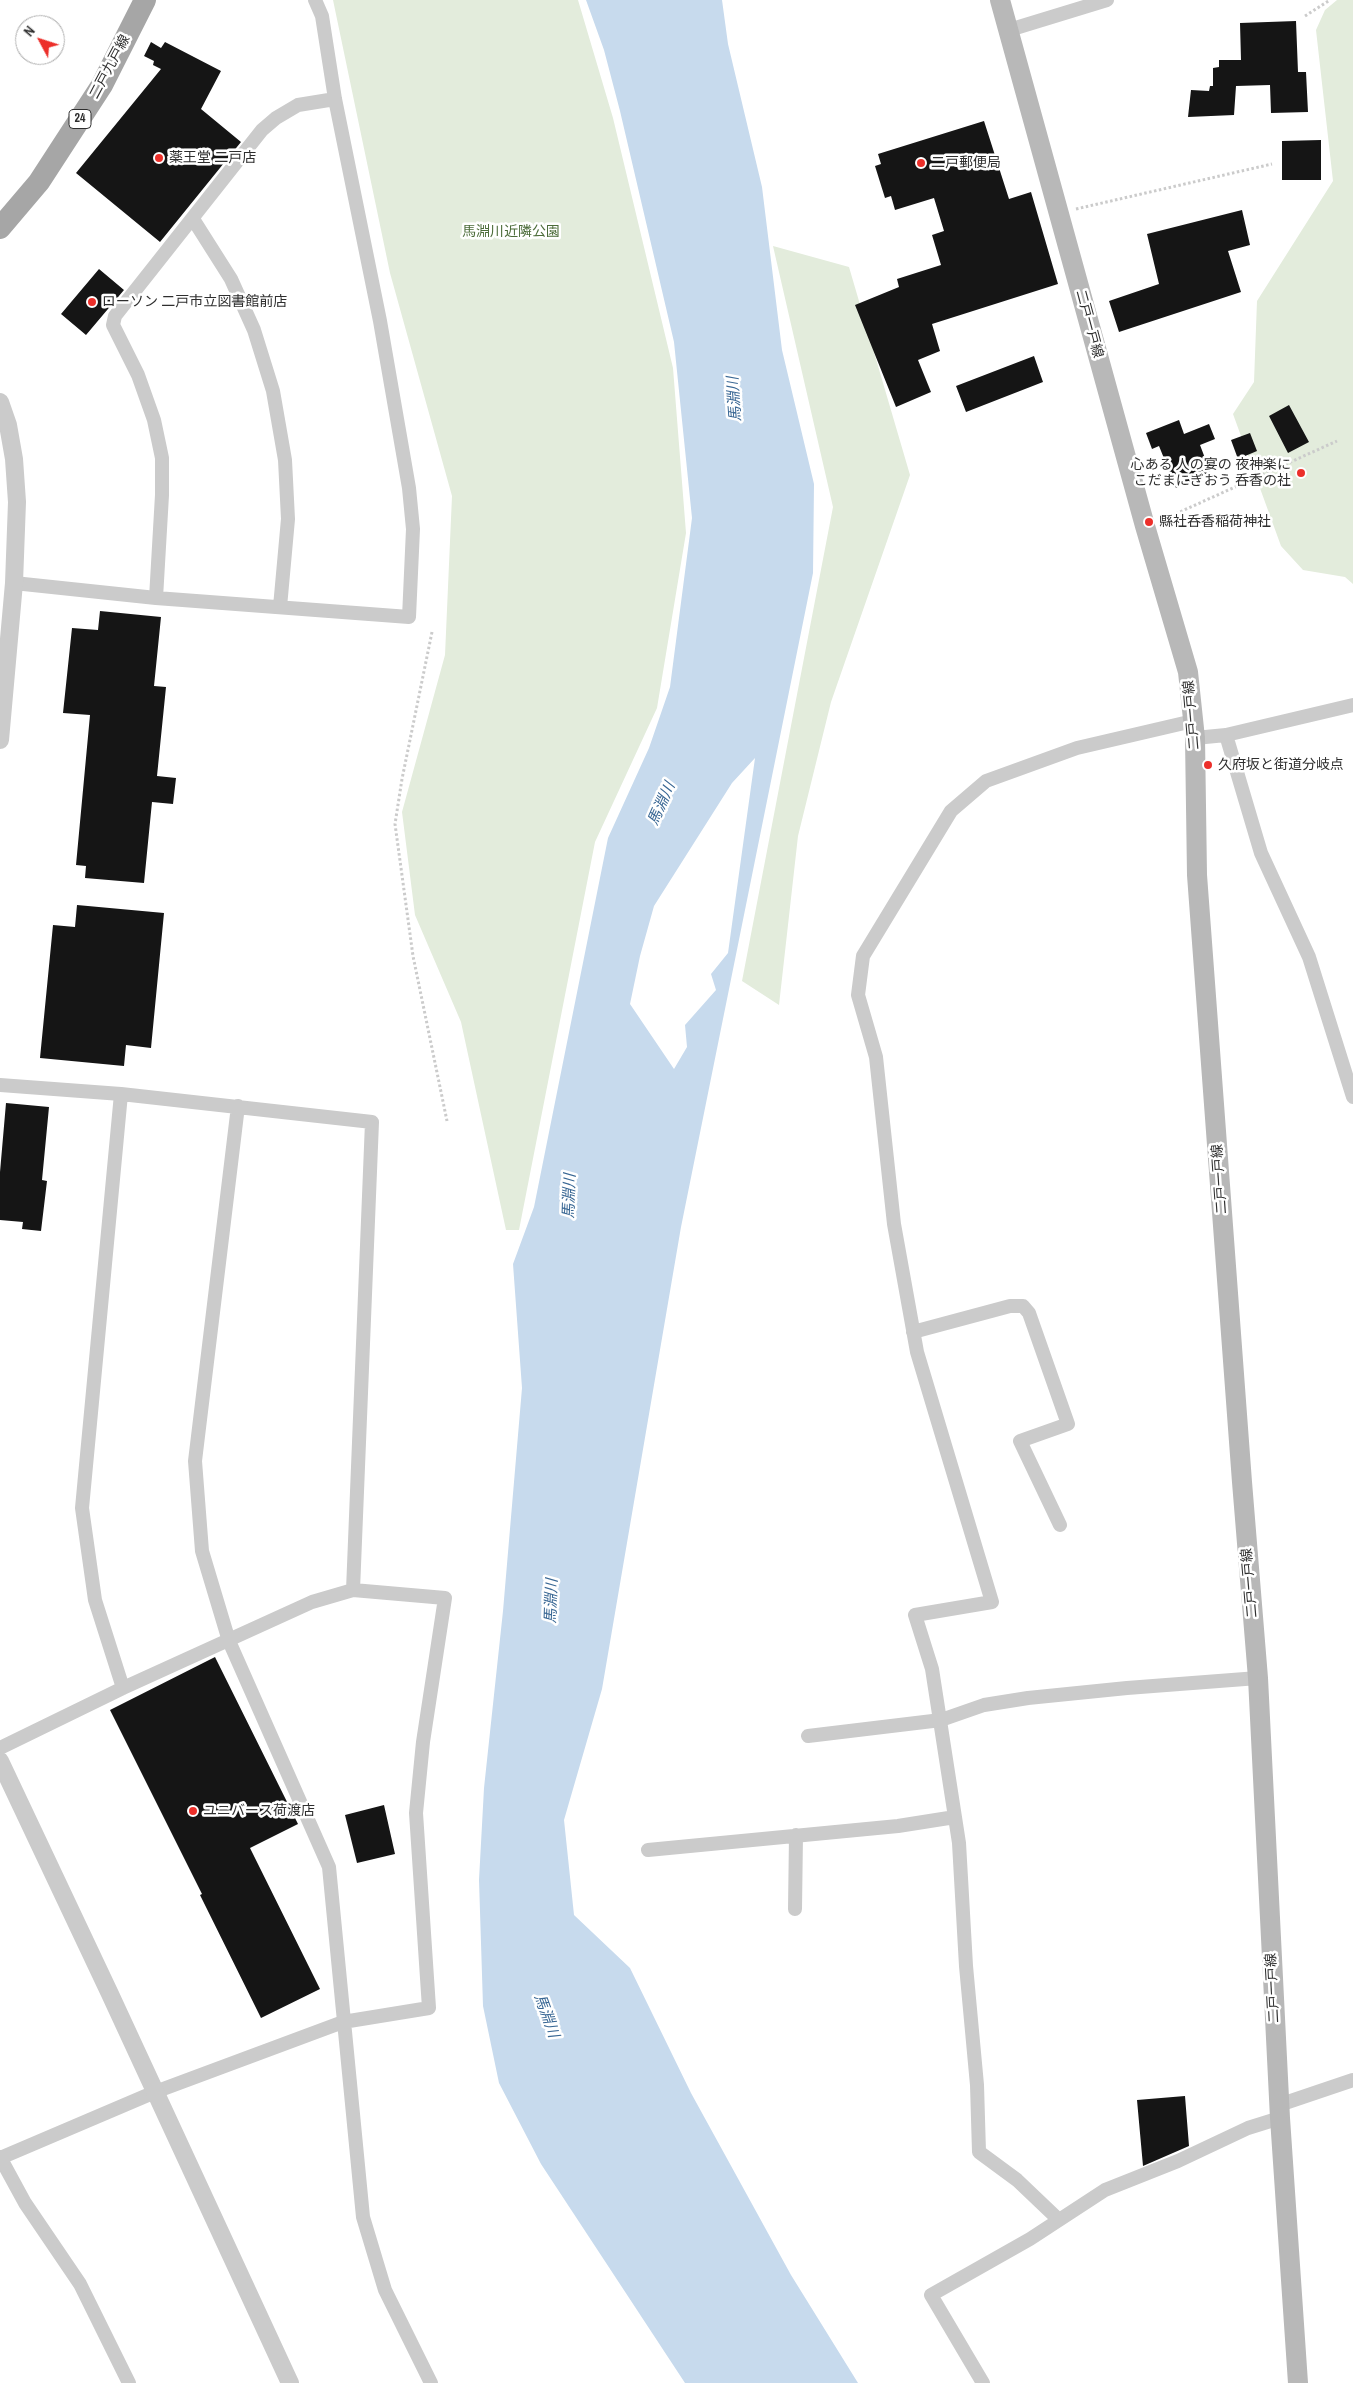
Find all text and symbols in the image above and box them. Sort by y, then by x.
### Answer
north arrow [15,15,65,65]
text: N [20,22,39,40]
street label: 二戸九戸線 [86,32,134,102]
road number: 24 [69,110,91,128]
place label: 薬王堂 二戸店 [169,150,256,166]
marker: 薬王堂 二戸店 [153,152,165,164]
place label: 二戸郵便局 [931,155,1001,171]
marker: 二戸郵便局 [915,157,927,169]
park label: 馬淵川近隣公園 [462,224,560,240]
street label: 二戸一戸線 [1072,288,1106,360]
place label: ローソン 二戸市立図書館前店 [102,294,287,310]
marker: ローソン 二戸市立図書館前店 [86,296,98,308]
water label: 馬淵川 [724,376,746,422]
place label: 心ある 人の宴の 夜神楽に こだまにぎおう 呑香の社 [1131,457,1291,490]
marker: 心ある 人の宴の 夜神楽に こだまにぎおう 呑香の社 [1295,467,1307,479]
place label: 縣社呑香稲荷神社 [1159,514,1271,530]
marker: 縣社呑香稲荷神社 [1143,516,1155,528]
street label: 二戸一戸線 [1181,679,1203,751]
place label: 久府坂と街道分岐点 [1218,757,1344,773]
marker: 久府坂と街道分岐点 [1202,759,1214,771]
water label: 馬淵川 [645,780,679,828]
street label: 二戸一戸線 [1209,1143,1231,1215]
water label: 馬淵川 [560,1173,580,1219]
street label: 二戸一戸線 [1239,1547,1261,1619]
water label: 馬淵川 [542,1578,562,1624]
place label: ユニバース荷渡店 [203,1803,315,1819]
marker: ユニバース荷渡店 [187,1805,199,1817]
street label: 二戸一戸線 [1263,1953,1283,2023]
water label: 馬淵川 [530,1992,562,2040]

